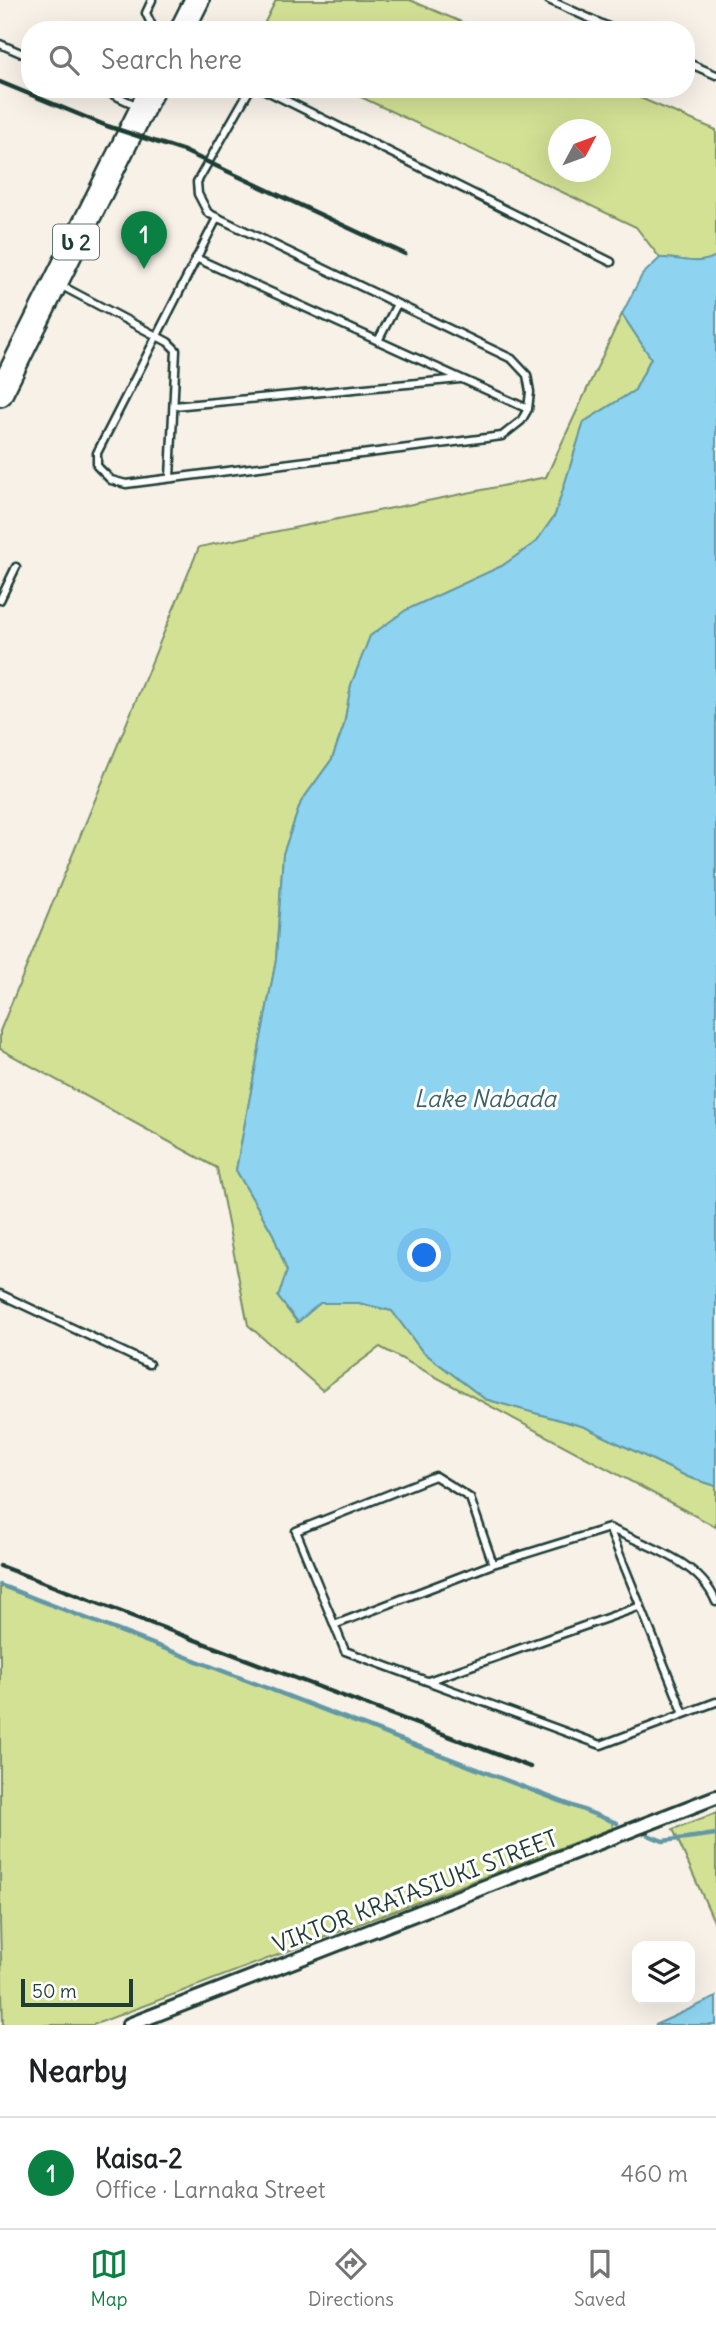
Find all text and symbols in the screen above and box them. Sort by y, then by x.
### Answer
search box [21,21,695,98]
icon: search [45,41,83,79]
text: Search here [101,43,242,76]
north arrow [548,119,611,182]
pin: 1 [121,211,167,269]
road number: ს 2 [53,224,99,260]
water label: Lake Nabada [414,1083,557,1113]
your location [407,1238,441,1272]
street label: VIKTOR KRATASIUKI STREET [268,1823,562,1959]
map controls [632,1941,695,2004]
button: layers [632,1941,695,2004]
scale bar [21,1976,133,2008]
text: 50 m [32,1979,77,2003]
text: Nearby [28,2052,128,2090]
text: Kaisa-2 [95,2142,183,2175]
text: 1 [46,2159,56,2188]
text: 460 m [621,2159,688,2188]
text: Office · Larnaka Street [95,2175,326,2204]
tab: Map [90,2245,128,2311]
tab: Directions [308,2245,394,2311]
tab: Saved [574,2245,626,2311]

